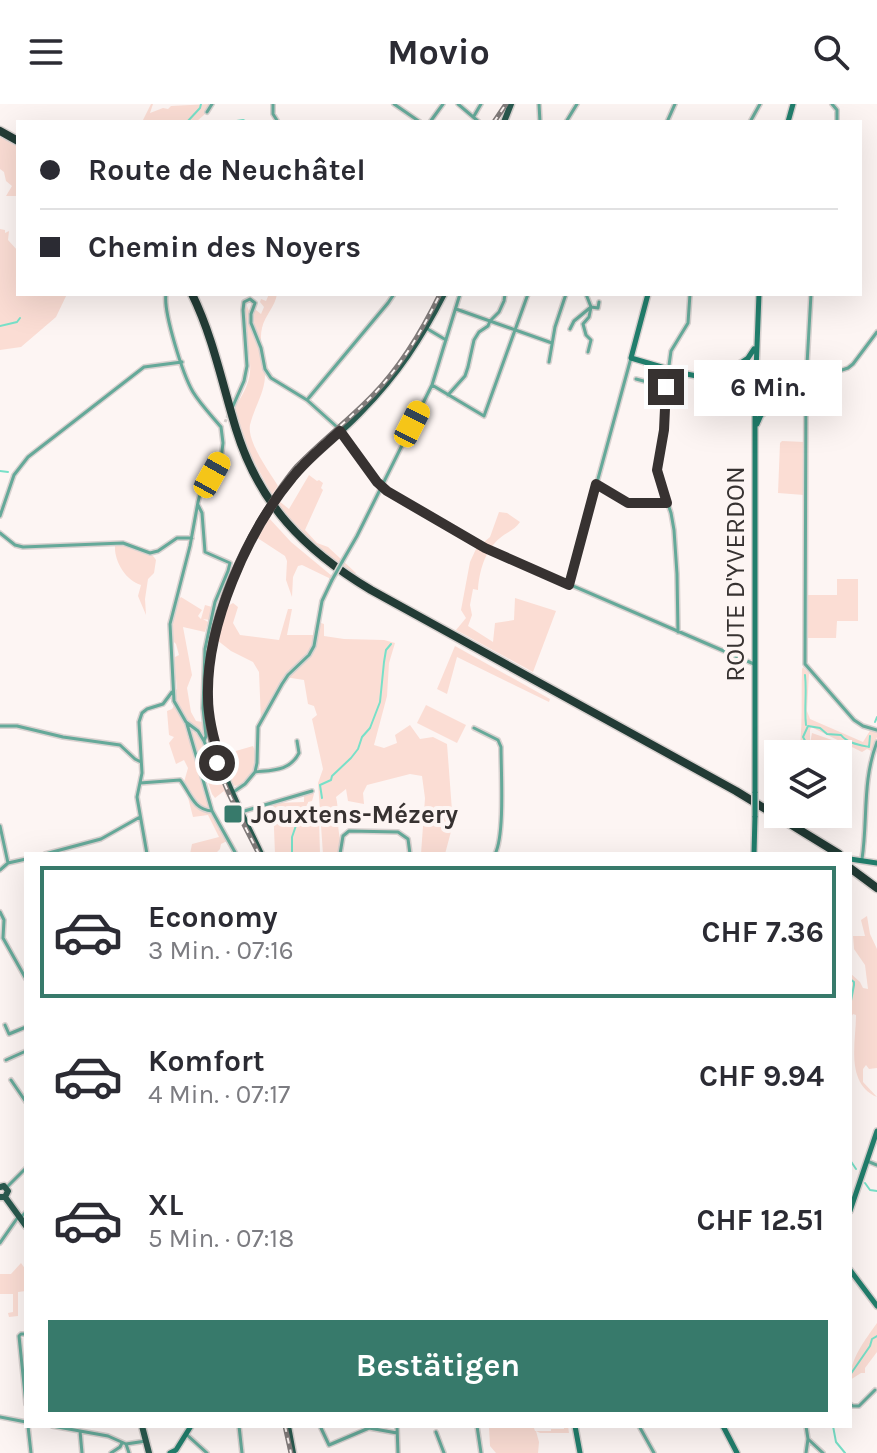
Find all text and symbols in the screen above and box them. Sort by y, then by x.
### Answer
icon: menu [24,30,68,74]
icon: search [809,30,853,74]
text: Movio [387,31,490,73]
text: Route de Neuchâtel [88,152,366,188]
text: Chemin des Noyers [88,229,361,265]
callout: 6 Min. [694,359,842,415]
route end [648,369,684,405]
text: 6 Min. [730,372,806,403]
car [390,397,434,451]
car [190,448,234,502]
street label: ROUTE D'YVERDON [720,466,751,682]
map controls [764,740,852,828]
button: layers [764,740,852,828]
route start [199,745,235,781]
place label: Jouxtens-Mézery [251,799,458,830]
marker: Jouxtens-Mézery [222,803,244,825]
icon: car [52,896,124,968]
text: Economy [148,899,278,935]
text: CHF 7.36 [702,914,824,950]
text: 3 Min. · 07:16 [148,935,294,966]
icon: car [52,1040,124,1112]
text: Komfort [148,1043,265,1079]
text: CHF 9.94 [699,1058,824,1094]
text: 4 Min. · 07:17 [148,1079,290,1110]
icon: car [52,1184,124,1256]
text: XL [148,1187,183,1223]
text: CHF 12.51 [696,1202,824,1238]
text: 5 Min. · 07:18 [148,1223,294,1254]
button: Bestätigen [48,1320,828,1412]

